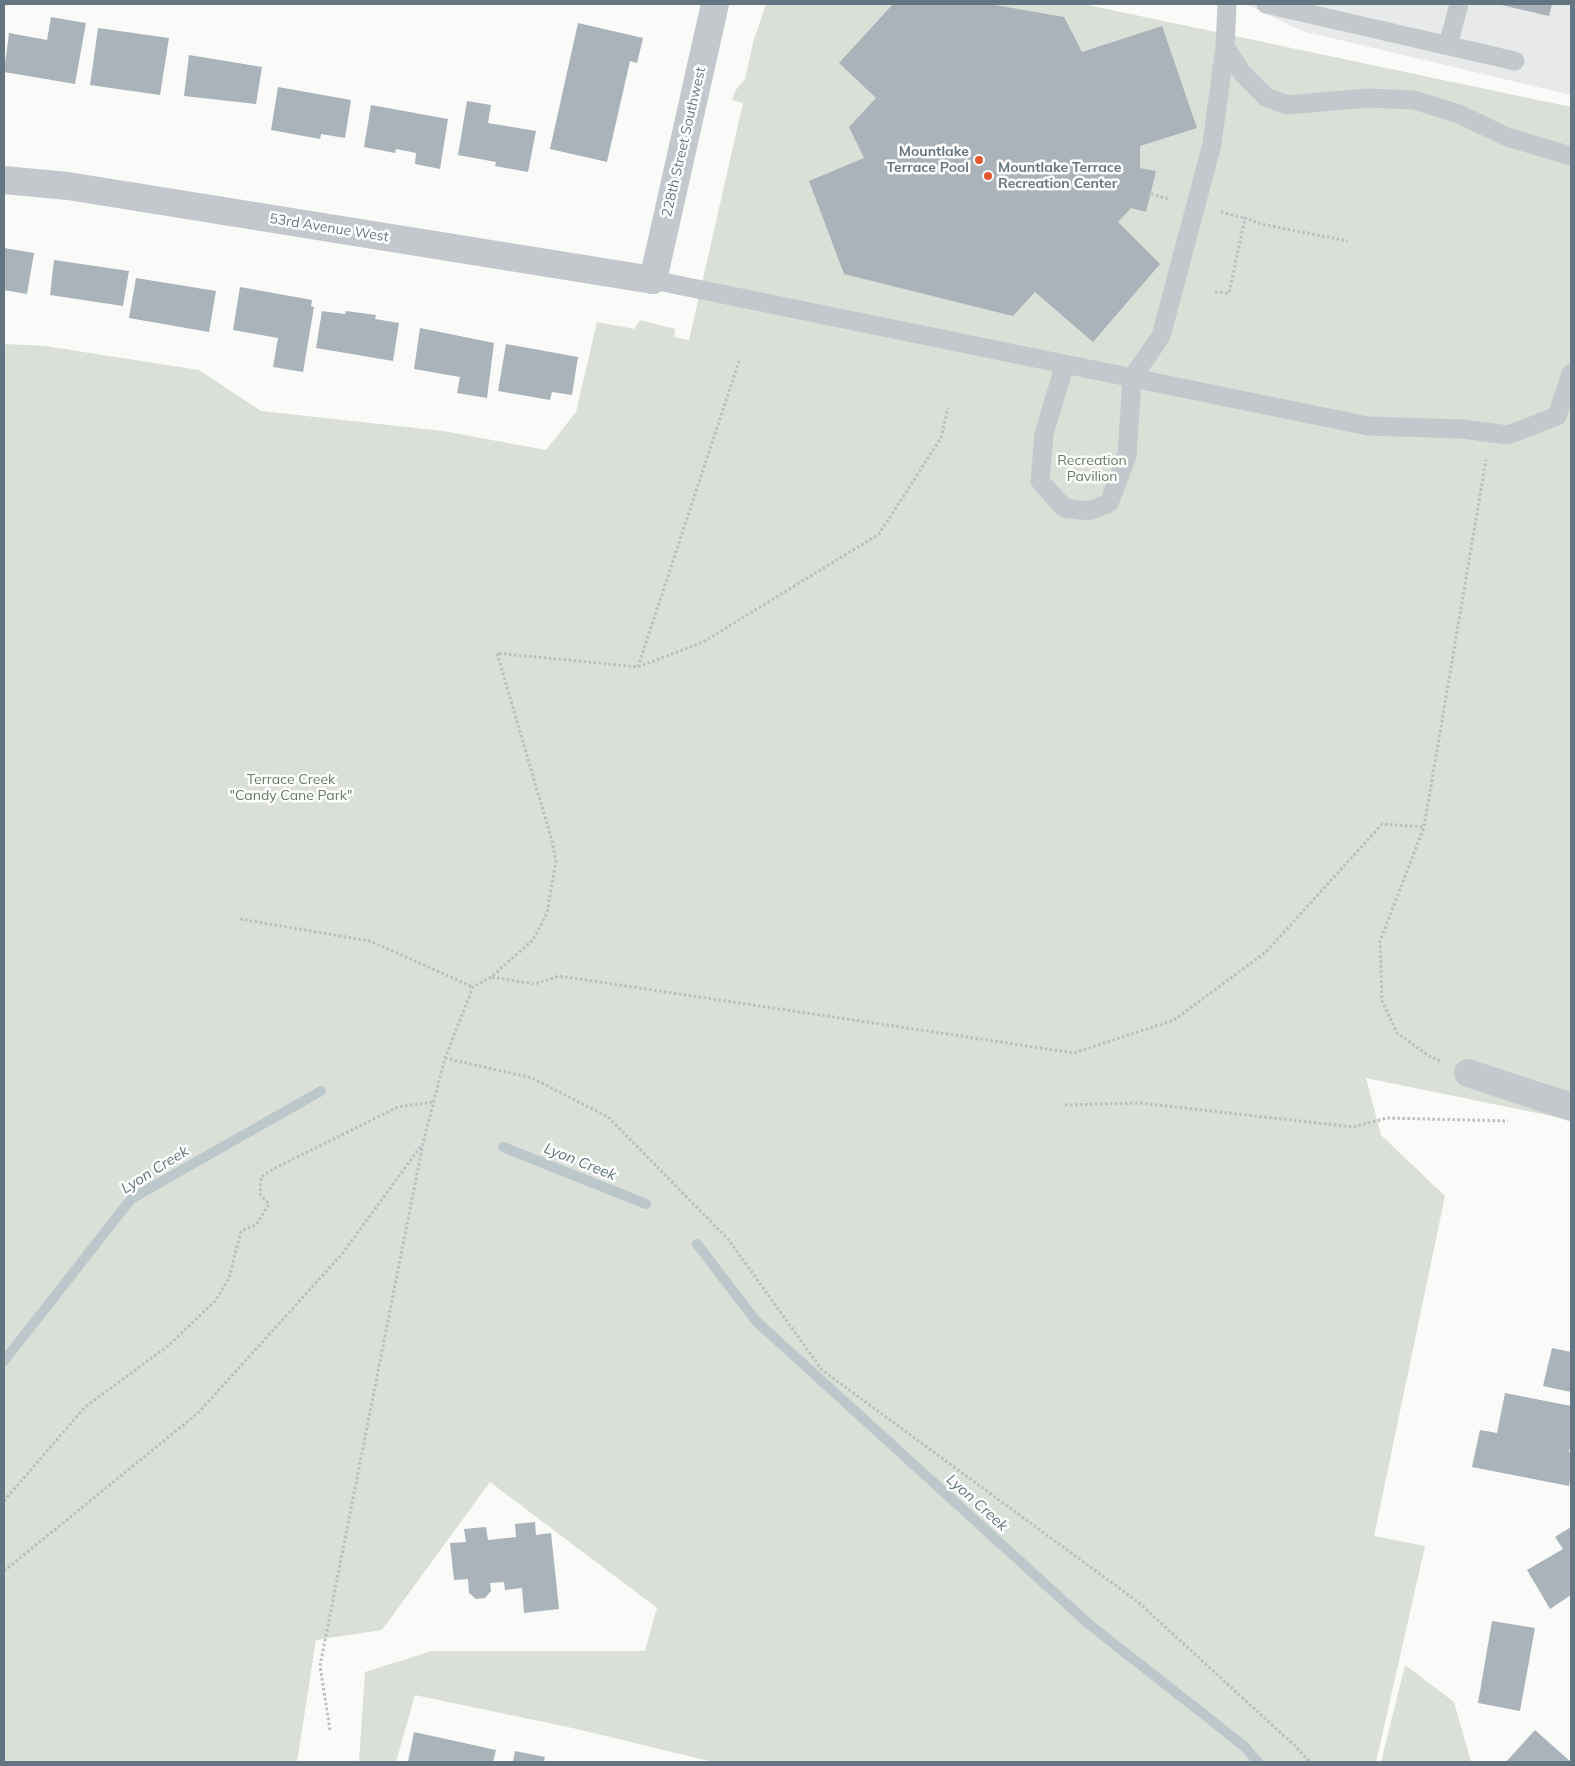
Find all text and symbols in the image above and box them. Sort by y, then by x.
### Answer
street label: 228th Street Southwest [659,65,709,219]
place label: Mountlake Terrace Pool [887,144,969,176]
marker: Mountlake Terrace Pool [973,154,985,166]
place label: Mountlake Terrace Recreation Center [998,160,1121,192]
marker: Mountlake Terrace Recreation Center [982,170,994,182]
street label: 53rd Avenue West [268,210,390,246]
park label: Recreation Pavilion [1057,453,1127,486]
park label: Terrace Creek "Candy Cane Park" [229,772,353,804]
water label: Lyon Creek [541,1139,619,1185]
water label: Lyon Creek [118,1142,192,1198]
water label: Lyon Creek [943,1471,1011,1535]

